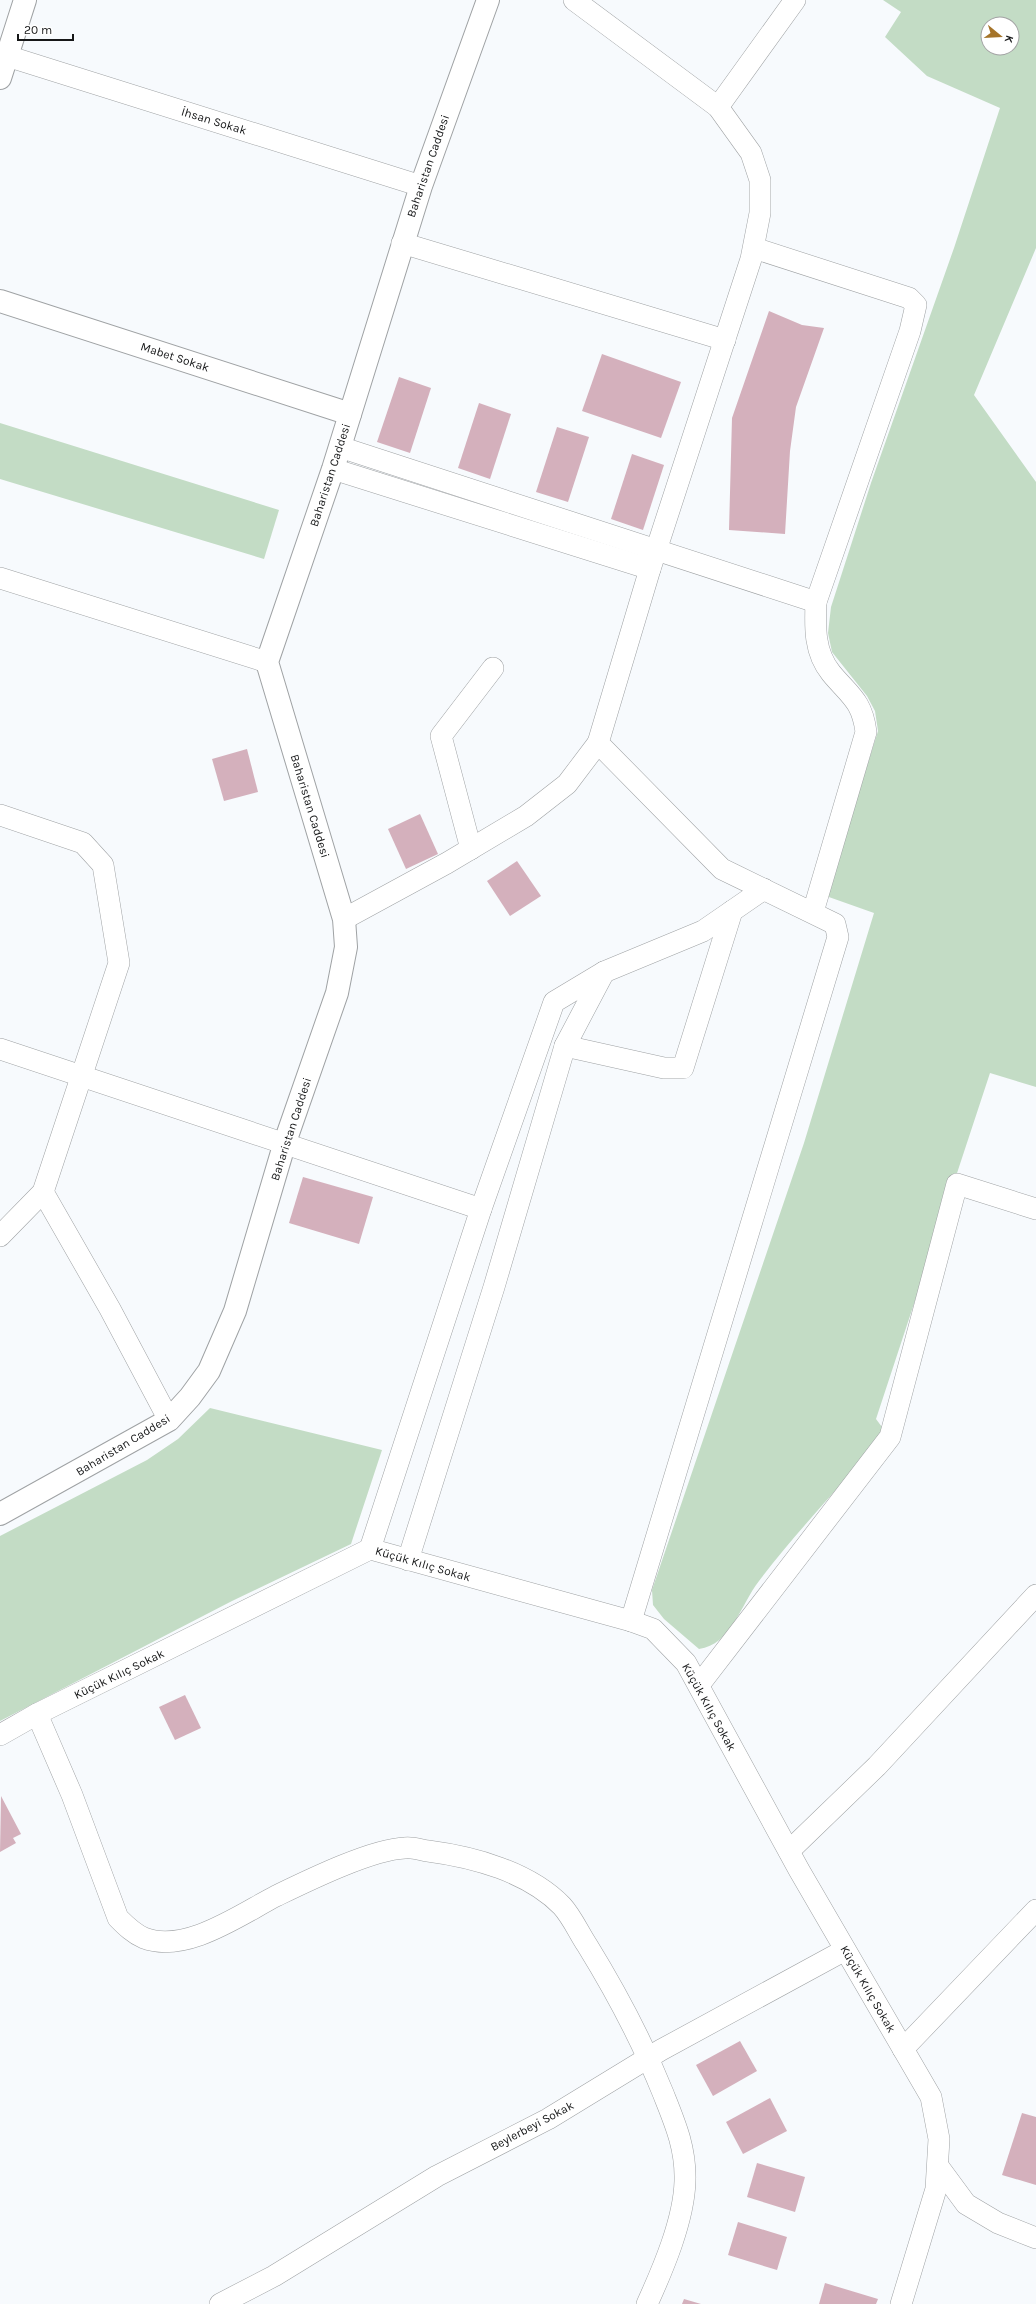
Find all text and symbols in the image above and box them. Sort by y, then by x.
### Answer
scale bar [18,16,73,42]
north arrow [980,16,1020,56]
text: 20 m [24,23,52,37]
text: K [1001,34,1016,45]
street label: İhsan Sokak [180,104,249,138]
street label: Baharistan Caddesi [404,113,452,219]
street label: Mabet Sokak [139,339,211,375]
street label: Baharistan Caddesi [307,422,353,528]
street label: Baharistan Caddesi [288,753,332,859]
street label: Baharistan Caddesi [268,1076,314,1182]
street label: Baharistan Caddesi [73,1411,173,1479]
street label: Küçük Kılıç Sokak [374,1544,472,1584]
street label: Küçük Kılıç Sokak [72,1646,167,1702]
street label: Küçük Kılıç Sokak [679,1661,739,1754]
street label: Küçük Kılıç Sokak [837,1943,899,2035]
street label: Beylerbeyi Sokak [488,2098,576,2154]

